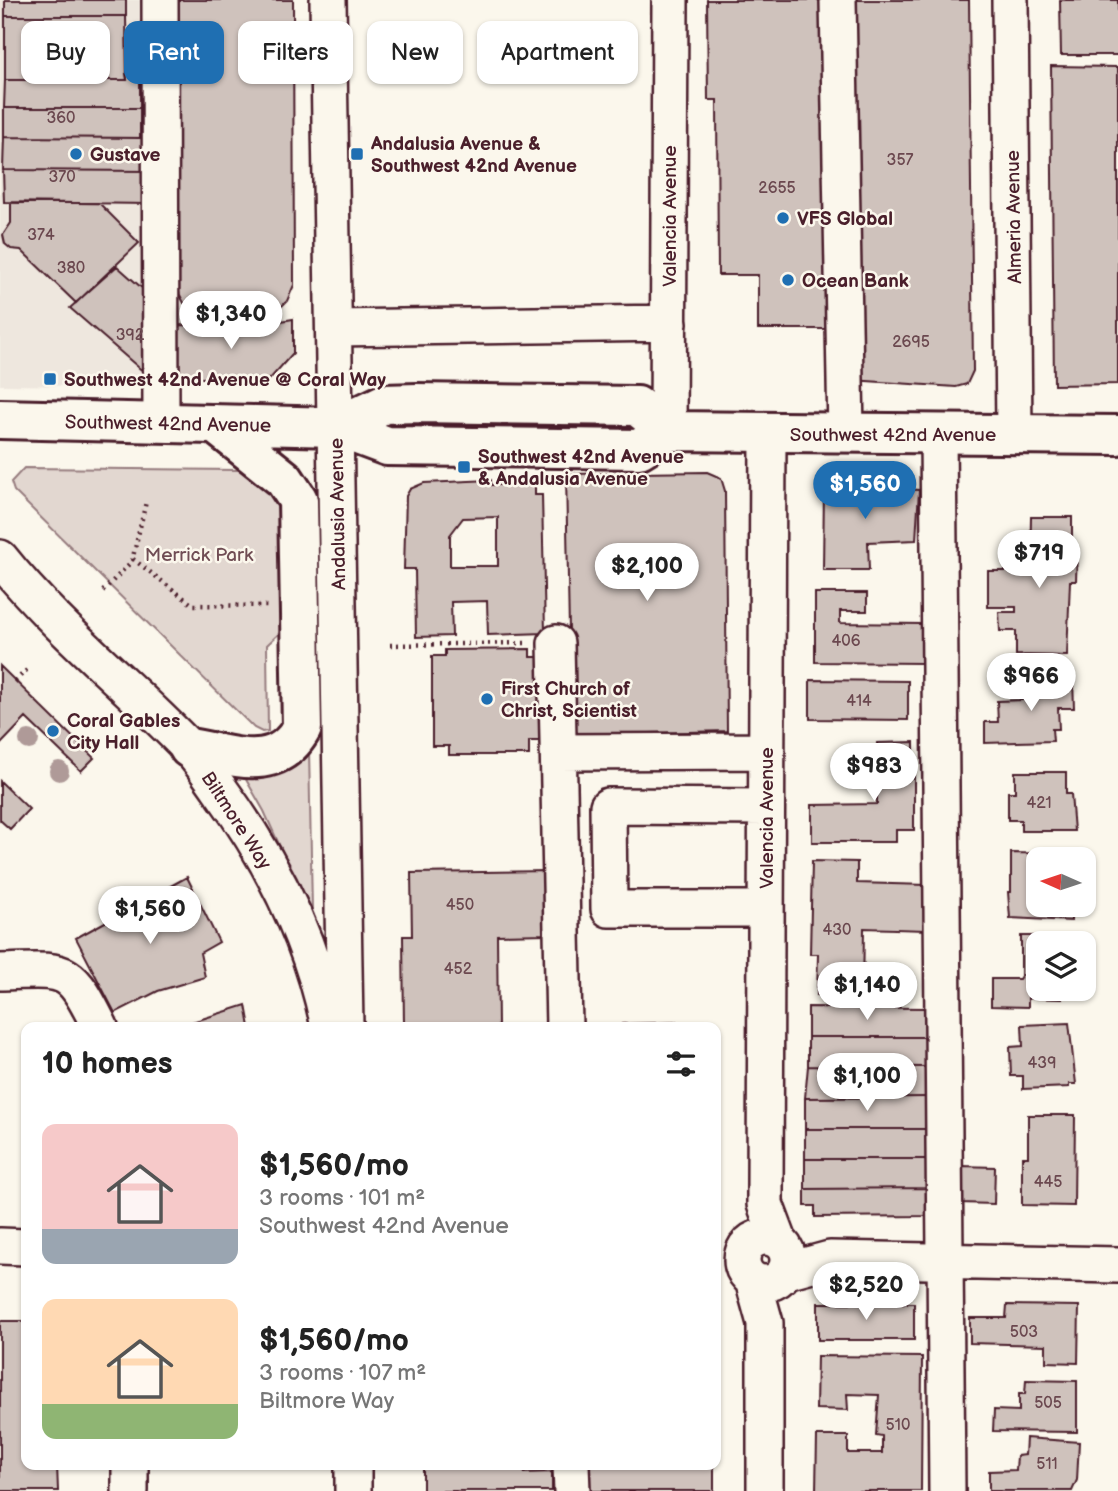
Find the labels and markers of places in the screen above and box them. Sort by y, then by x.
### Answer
place label: Andalusia Avenue & Southwest 42nd Avenue [370,133,577,178]
place label: Gustave [90,144,161,167]
marker: Gustave [68,146,84,162]
marker: Andalusia Avenue & Southwest 42nd Avenue [349,146,365,162]
place label: VFS Global [797,208,893,231]
marker: VFS Global [775,210,791,226]
place label: Ocean Bank [802,270,909,293]
marker: Ocean Bank [780,272,796,288]
pin: $1,340 [174,292,288,351]
place label: Southwest 42nd Avenue @ Coral Way [64,369,386,392]
marker: Southwest 42nd Avenue @ Coral Way [42,371,58,387]
place label: Southwest 42nd Avenue & Andalusia Avenue [478,446,684,491]
marker: Southwest 42nd Avenue & Andalusia Avenue [456,459,472,475]
pin: $1,560 [808,462,922,521]
pin: $719 [998,530,1080,590]
pin: $2,100 [590,544,704,603]
pin: $966 [990,654,1072,713]
place label: First Church of Christ, Scientist [501,678,638,723]
marker: First Church of Christ, Scientist [479,691,495,707]
place label: Coral Gables City Hall [67,710,180,755]
marker: Coral Gables City Hall [45,723,61,739]
pin: $983 [833,744,915,803]
pin: $1,560 [93,886,207,946]
pin: $1,140 [810,962,924,1022]
pin: $1,100 [810,1054,924,1113]
pin: $2,520 [809,1262,923,1322]

